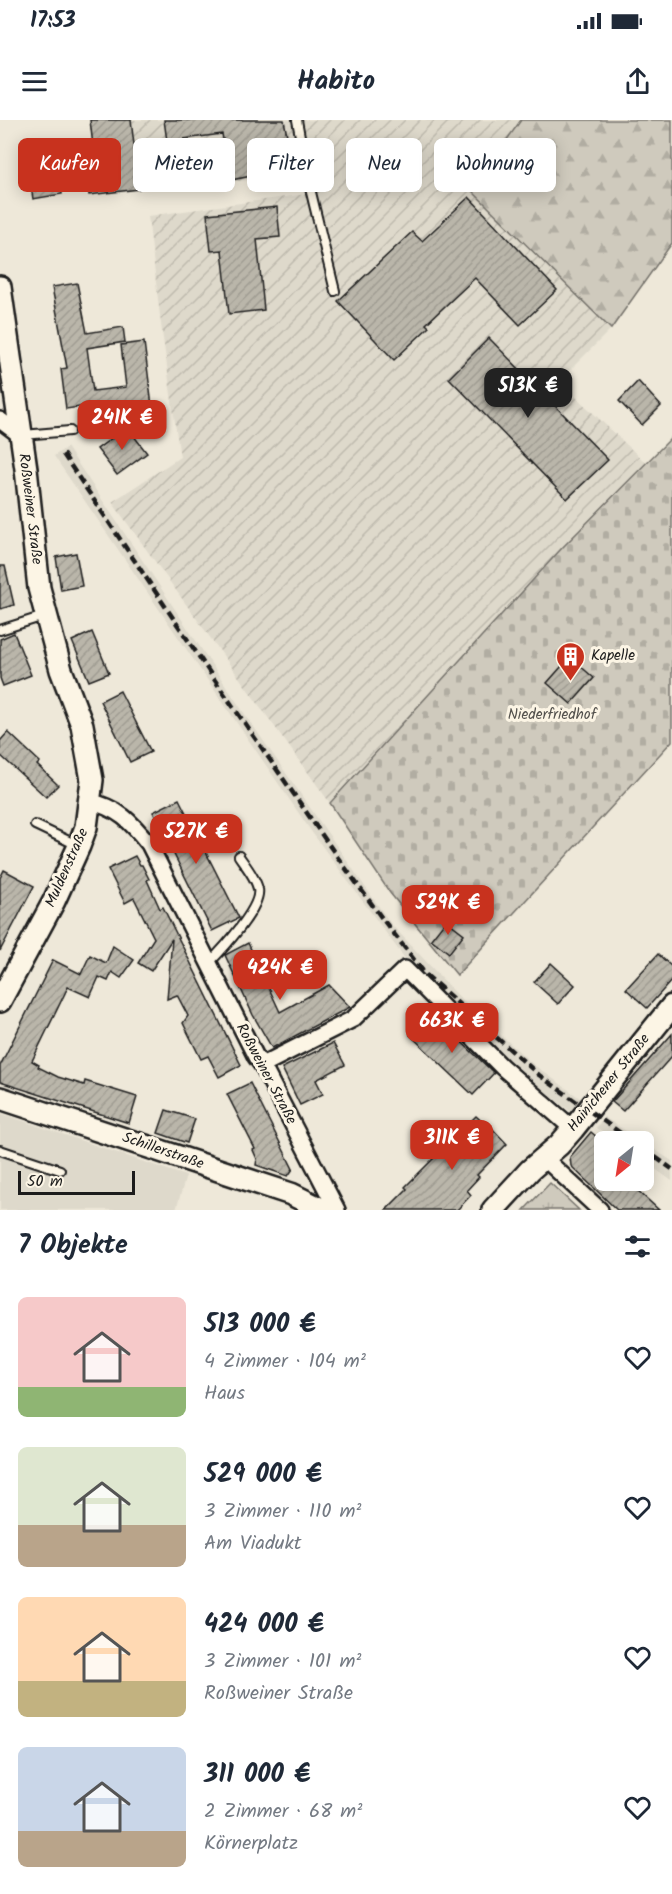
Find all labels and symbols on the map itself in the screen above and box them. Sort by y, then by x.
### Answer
pin: 513K € [479,368,577,419]
pin: 241K € [73,400,171,451]
street label: Roßweiner Straße [11,452,49,566]
building icon: Kapelle [554,640,586,682]
place label: Kapelle [591,644,635,668]
park label: Niederfriedhof [508,703,598,727]
pin: 527K € [147,814,245,865]
street label: Muldenstraße [39,824,95,912]
pin: 529K € [399,885,497,936]
pin: 424K € [231,950,329,1001]
pin: 663K € [403,1003,501,1054]
street label: Roßweiner Straße [229,1019,303,1129]
street label: Hainichener Straße [562,1028,656,1137]
pin: 311K € [403,1120,501,1171]
street label: Schillerstraße [119,1126,207,1176]
north arrow [594,1131,654,1191]
scale bar [18,1168,135,1196]

